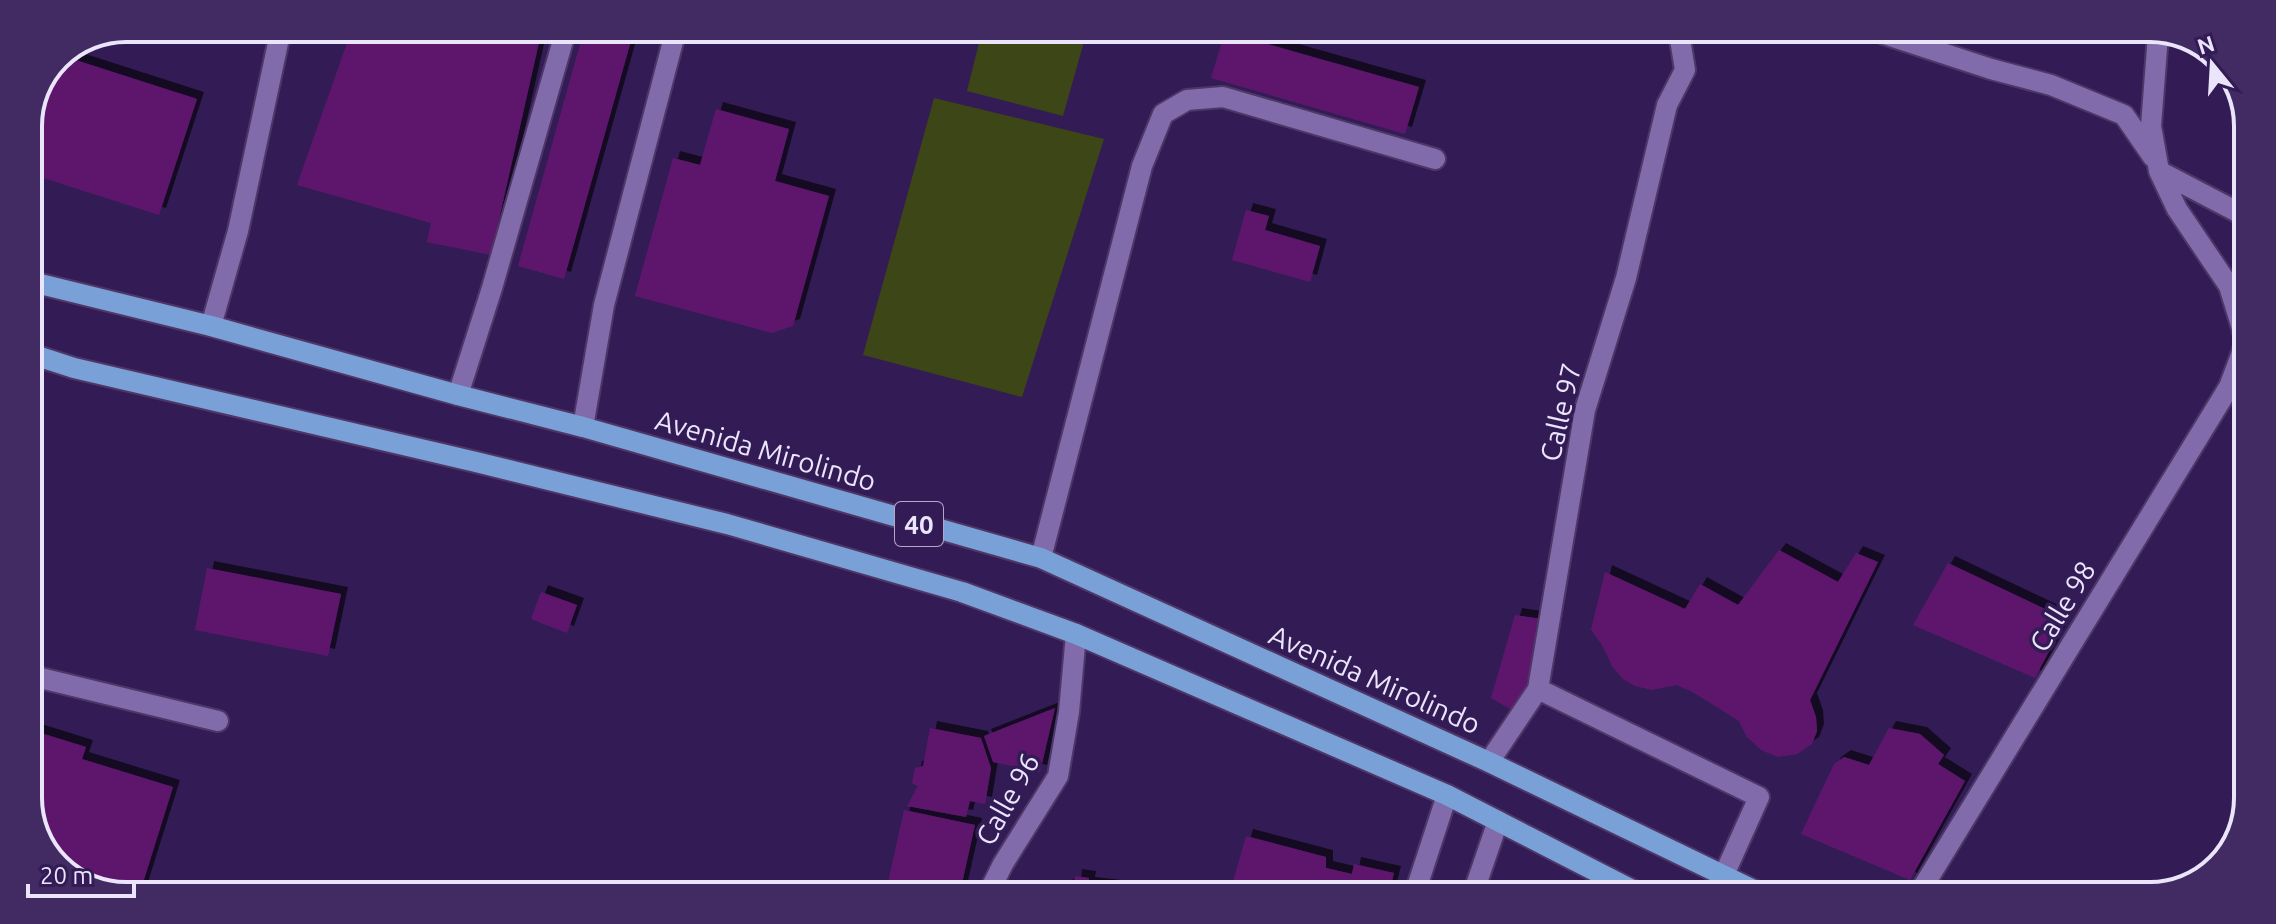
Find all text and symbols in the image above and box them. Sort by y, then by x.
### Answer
north arrow [2172,24,2252,104]
text: N [2194,30,2217,59]
street label: Calle 97 [1534,360,1586,464]
street label: Avenida Mirolindo [652,404,880,496]
road number: 40 [895,502,943,546]
street label: Calle 98 [2023,555,2101,657]
street label: Avenida Mirolindo [1265,618,1485,740]
street label: Calle 96 [969,748,1045,850]
scale bar [28,848,134,898]
text: 20 m [40,862,93,889]

